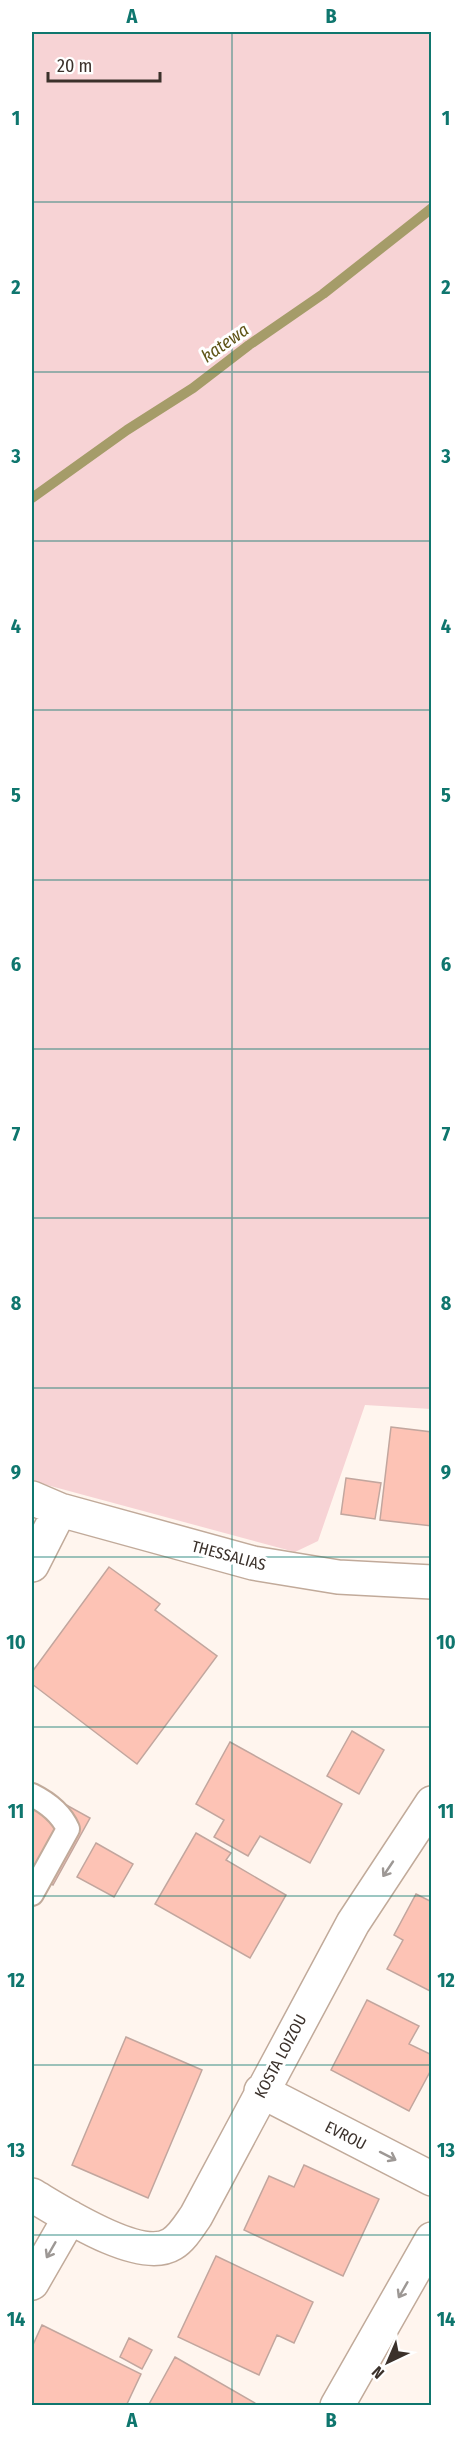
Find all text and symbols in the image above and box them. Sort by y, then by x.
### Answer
text: A [126,4,139,28]
text: B [325,4,337,28]
scale bar [48,45,160,83]
text: 20 m [57,55,92,77]
text: 1 [12,106,20,130]
text: 1 [442,106,450,130]
text: 2 [10,275,21,299]
text: 2 [440,275,451,299]
water label: katewa [197,319,253,367]
text: 3 [10,444,21,468]
text: 3 [440,444,451,468]
text: 4 [11,614,21,638]
text: 4 [441,614,451,638]
text: 5 [11,783,21,807]
text: 5 [441,783,451,807]
text: 6 [11,952,21,976]
text: 6 [441,952,451,976]
text: 7 [12,1122,21,1146]
text: 7 [442,1122,451,1146]
text: 8 [11,1291,22,1315]
text: 8 [441,1291,452,1315]
text: 9 [11,1460,21,1484]
text: 9 [441,1460,451,1484]
street label: THESSALIAS [190,1536,268,1575]
text: 10 [6,1630,26,1654]
text: 10 [436,1630,456,1654]
text: 11 [8,1799,24,1823]
text: 11 [438,1799,454,1823]
one-way arrow [382,1861,394,1877]
text: 12 [7,1968,25,1992]
text: 12 [437,1968,455,1992]
street label: KOSTA LOIZOU [250,2011,310,2101]
street label: EVROU [322,2117,370,2154]
text: 13 [7,2138,25,2162]
text: 13 [437,2138,455,2162]
one-way arrow [378,2151,396,2162]
one-way arrow [45,2241,57,2258]
one-way arrow [396,2281,408,2298]
text: 14 [7,2307,25,2331]
text: 14 [437,2307,455,2331]
north arrow [358,2332,418,2392]
text: N [368,2362,388,2383]
text: A [126,2408,139,2432]
text: B [325,2408,337,2432]

